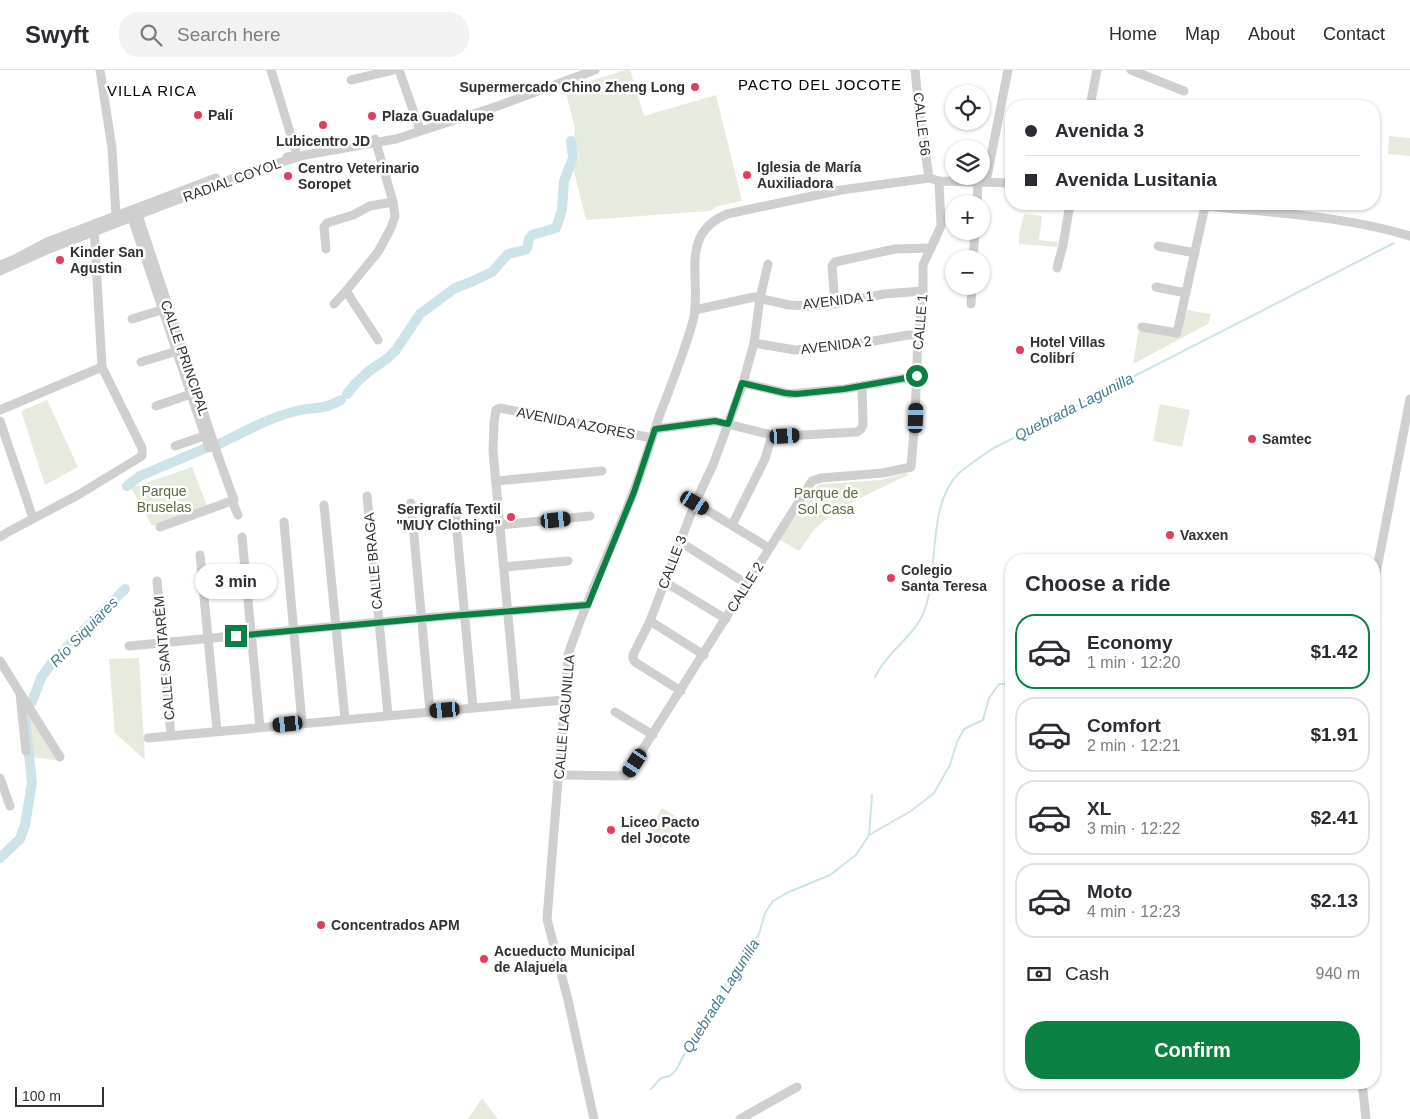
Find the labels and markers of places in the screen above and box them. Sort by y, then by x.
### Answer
place label: Supermercado Chino Zheng Long [459,79,685,95]
marker: Supermercado Chino Zheng Long [689,81,701,93]
place label: Palí [208,107,234,123]
place label: Plaza Guadalupe [382,108,494,124]
marker: Palí [192,109,204,121]
marker: Plaza Guadalupe [366,110,378,122]
marker: Lubicentro JD [317,119,329,131]
place label: Lubicentro JD [276,133,370,149]
place label: Iglesia de María Auxiliadora [757,159,861,191]
place label: Centro Veterinario Soropet [298,160,419,192]
marker: Iglesia de María Auxiliadora [741,169,753,181]
marker: Centro Veterinario Soropet [282,170,294,182]
place label: Kinder San Agustin [70,244,144,276]
marker: Kinder San Agustin [54,254,66,266]
place label: Hotel Villas Colibrí [1030,334,1105,366]
marker: Hotel Villas Colibrí [1014,344,1026,356]
place label: Samtec [1262,431,1312,447]
marker: Samtec [1246,433,1258,445]
place label: Serigrafía Textil "MUY Clothing" [396,501,501,533]
marker: Serigrafía Textil "MUY Clothing" [505,511,517,523]
place label: Vaxxen [1180,527,1228,543]
marker: Vaxxen [1164,529,1176,541]
place label: Colegio Santa Teresa [901,562,987,594]
marker: Colegio Santa Teresa [885,572,897,584]
place label: Liceo Pacto del Jocote [621,814,700,846]
marker: Liceo Pacto del Jocote [605,824,617,836]
place label: Concentrados APM [331,917,460,933]
marker: Concentrados APM [315,919,327,931]
place label: Acueducto Municipal de Alajuela [494,943,635,975]
marker: Acueducto Municipal de Alajuela [478,953,490,965]

